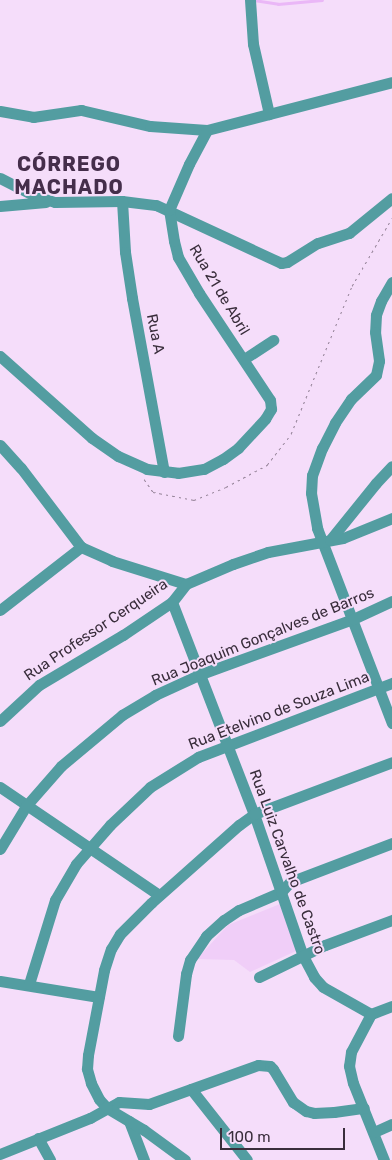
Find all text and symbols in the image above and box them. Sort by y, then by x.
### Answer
district label: CÓRREGO MACHADO [13,152,125,199]
street label: Rua 21 de Abril [185,241,253,339]
street label: Rua A [142,312,168,356]
street label: Rua Professor Cerqueira [21,575,171,685]
street label: Rua Joaquim Gonçalves de Barros [149,584,377,690]
street label: Rua Etelvino de Souza Lima [186,668,372,754]
street label: Rua Luiz Carvalho de Castro [245,767,329,957]
scale bar [222,1118,347,1150]
text: 100 m [228,1128,270,1146]

